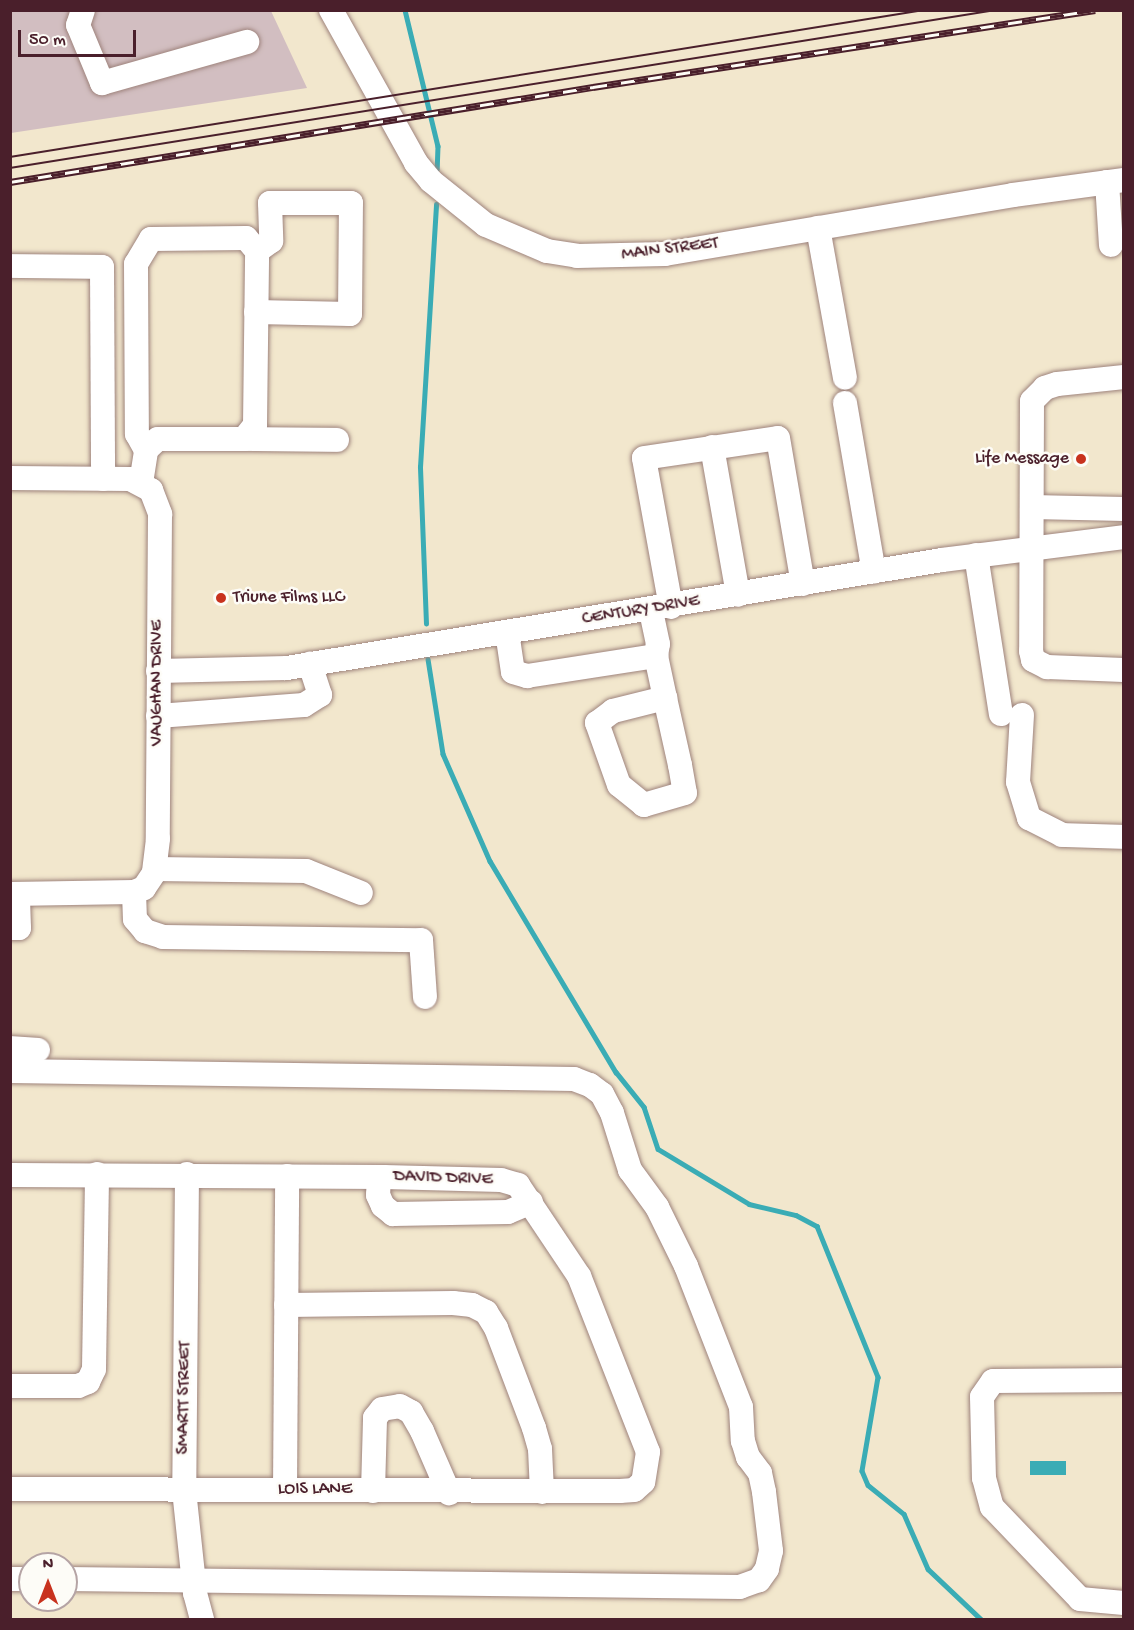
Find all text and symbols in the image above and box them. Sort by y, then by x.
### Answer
scale bar [21,18,140,56]
text: 50 m [29,30,66,51]
street label: MAIN STREET [620,233,720,267]
place label: Life Message [975,448,1069,470]
marker: Life Message [1074,452,1088,466]
place label: Triune Films LLC [233,587,344,609]
marker: Triune Films LLC [214,591,228,605]
street label: CENTURY DRIVE [581,591,701,631]
street label: VAUGHAN DRIVE [147,620,169,746]
street label: DAVID DRIVE [393,1166,493,1192]
street label: SMARTT STREET [173,1341,197,1455]
street label: LOIS LANE [278,1479,352,1501]
north arrow [18,1552,78,1612]
text: N [43,1556,53,1575]

